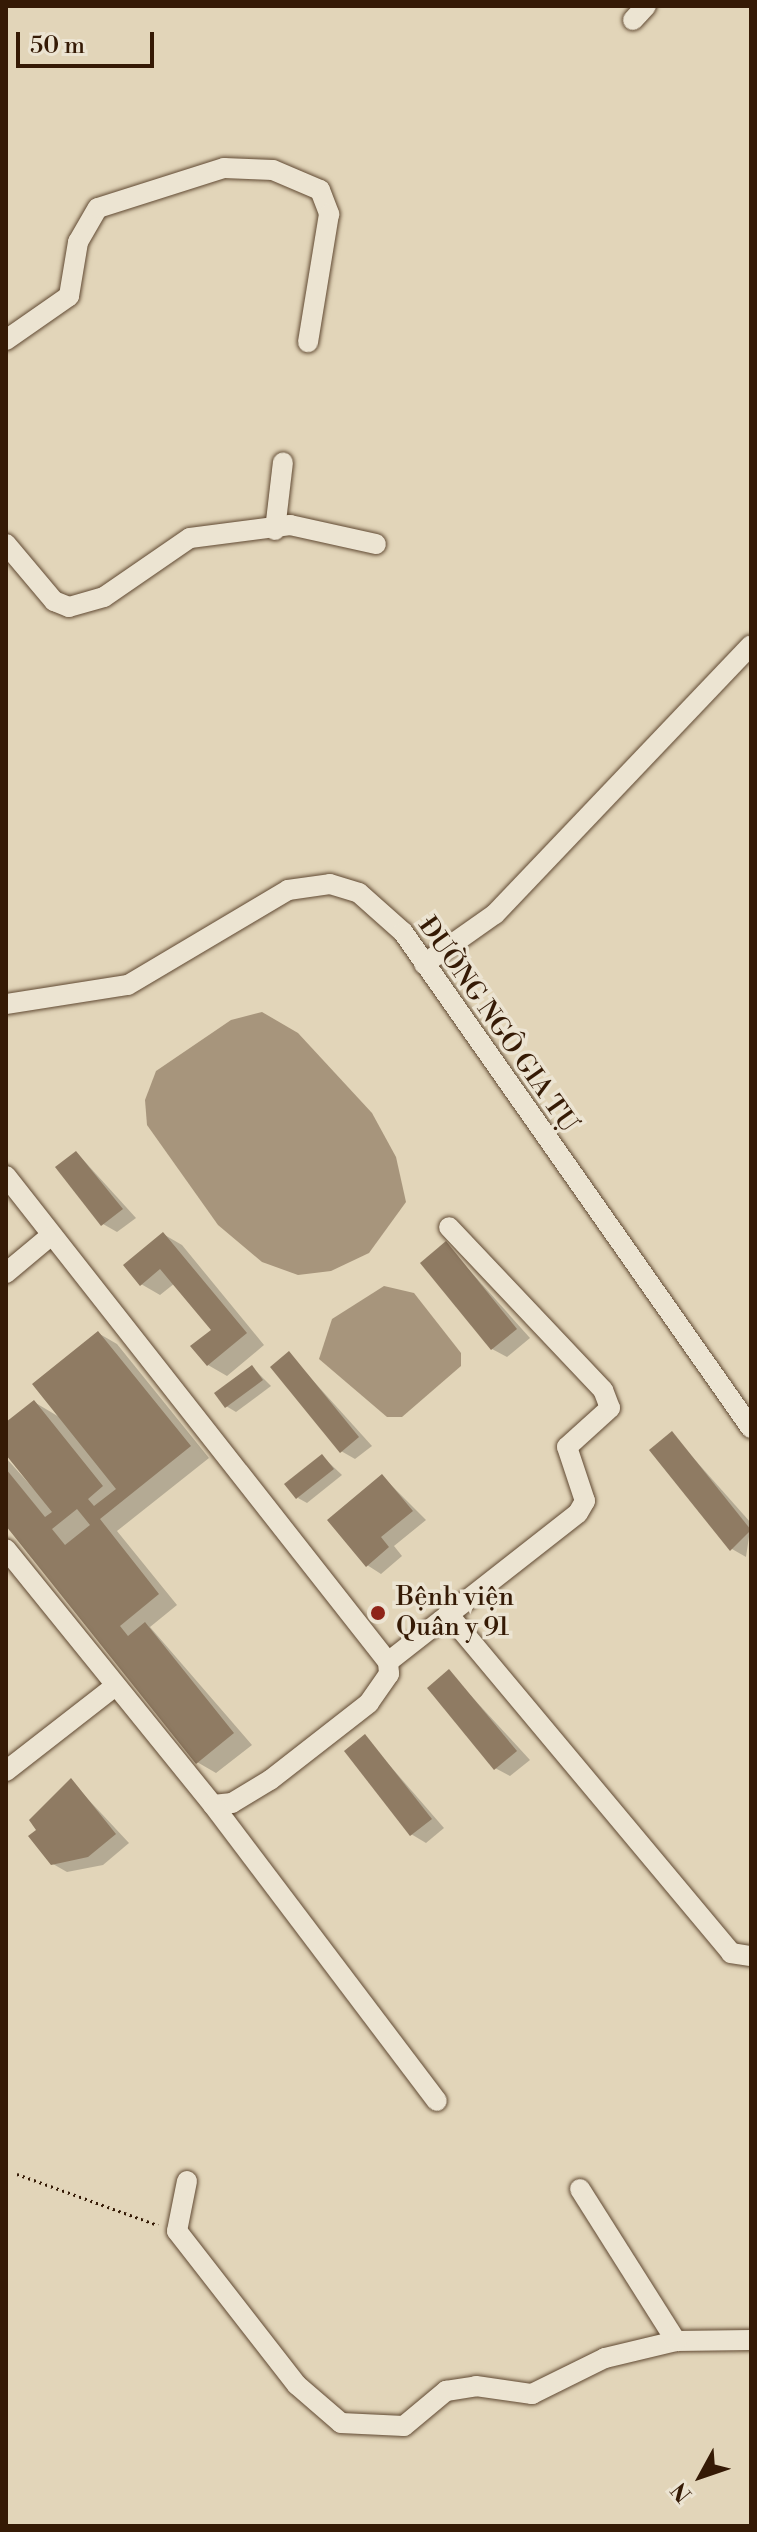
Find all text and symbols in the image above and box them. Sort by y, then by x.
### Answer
scale bar [20,16,158,66]
text: 50 m [30,31,85,61]
street label: ĐƯỜNG NGÔ GIA TỰ [411,911,583,1139]
place label: Bệnh viện Quân y 91 [396,1582,514,1644]
marker: Bệnh viện Quân y 91 [367,1602,389,1624]
north arrow [661,2436,741,2516]
text: N [666,2476,698,2507]

